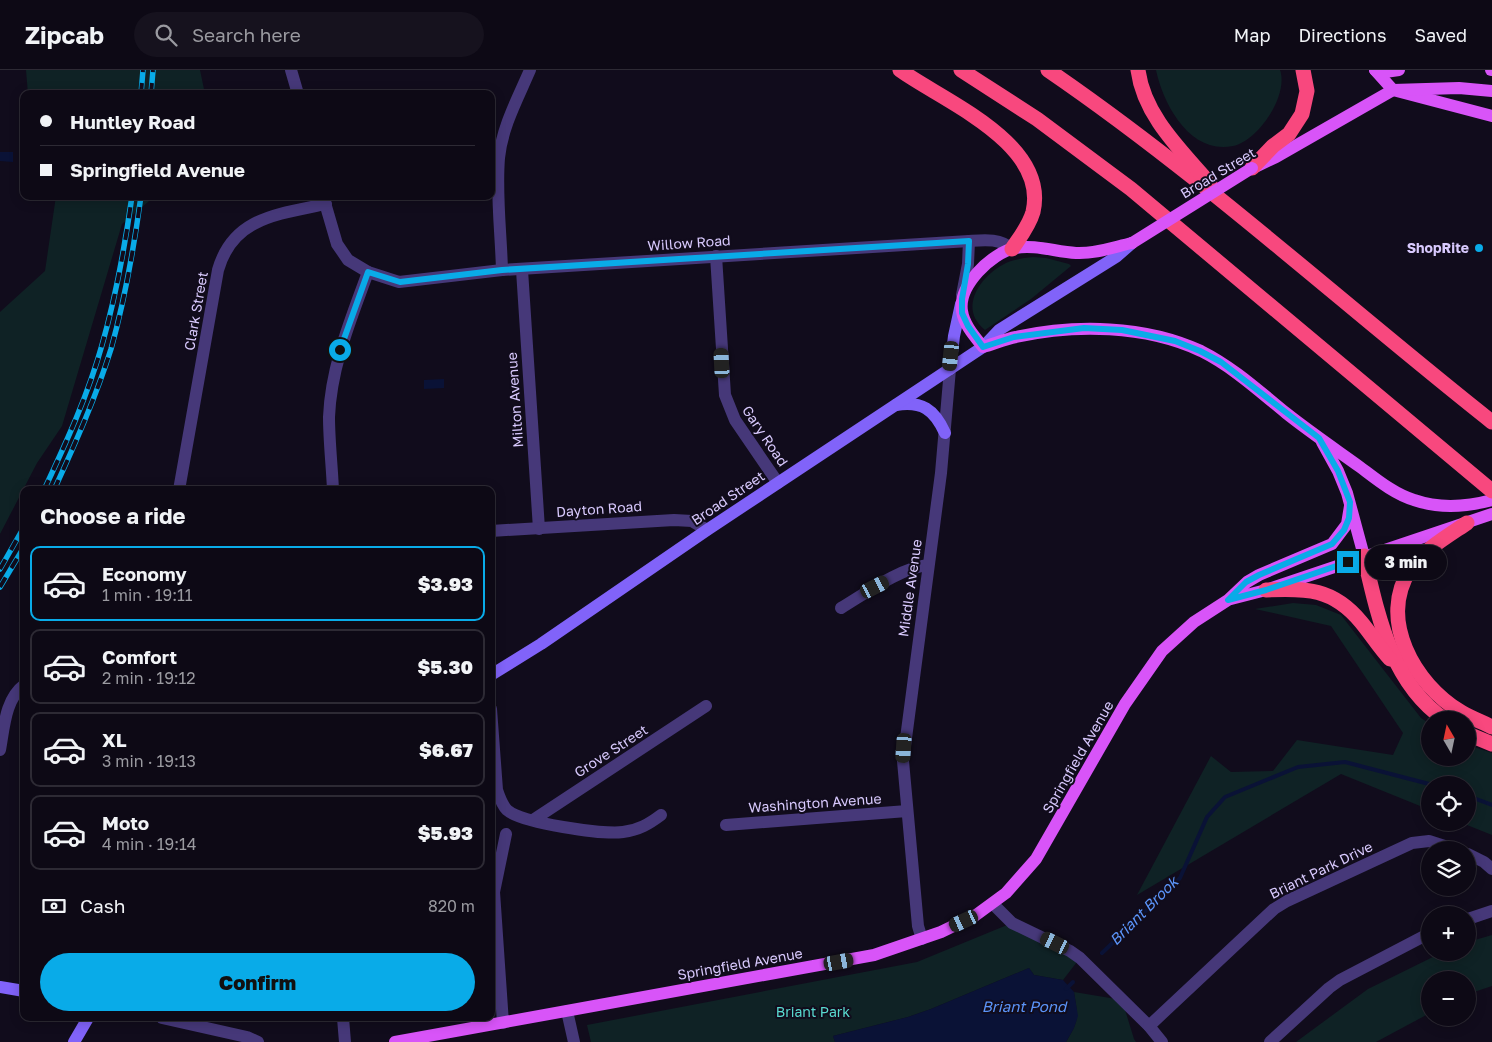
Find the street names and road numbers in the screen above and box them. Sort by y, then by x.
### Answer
street label: Broad Street [1177,144,1258,202]
street label: Willow Road [647,231,731,254]
street label: Clark Street [180,270,211,352]
street label: Milton Avenue [503,352,526,448]
street label: Gary Road [739,402,792,469]
street label: Broad Street [688,467,768,528]
street label: Dayton Road [555,497,643,520]
street label: Middle Avenue [894,538,925,638]
street label: Springfield Avenue [1038,698,1117,816]
street label: Grove Street [571,721,651,781]
street label: Washington Avenue [748,789,882,816]
street label: Briant Park Drive [1266,837,1375,902]
street label: Springfield Avenue [676,944,804,983]

